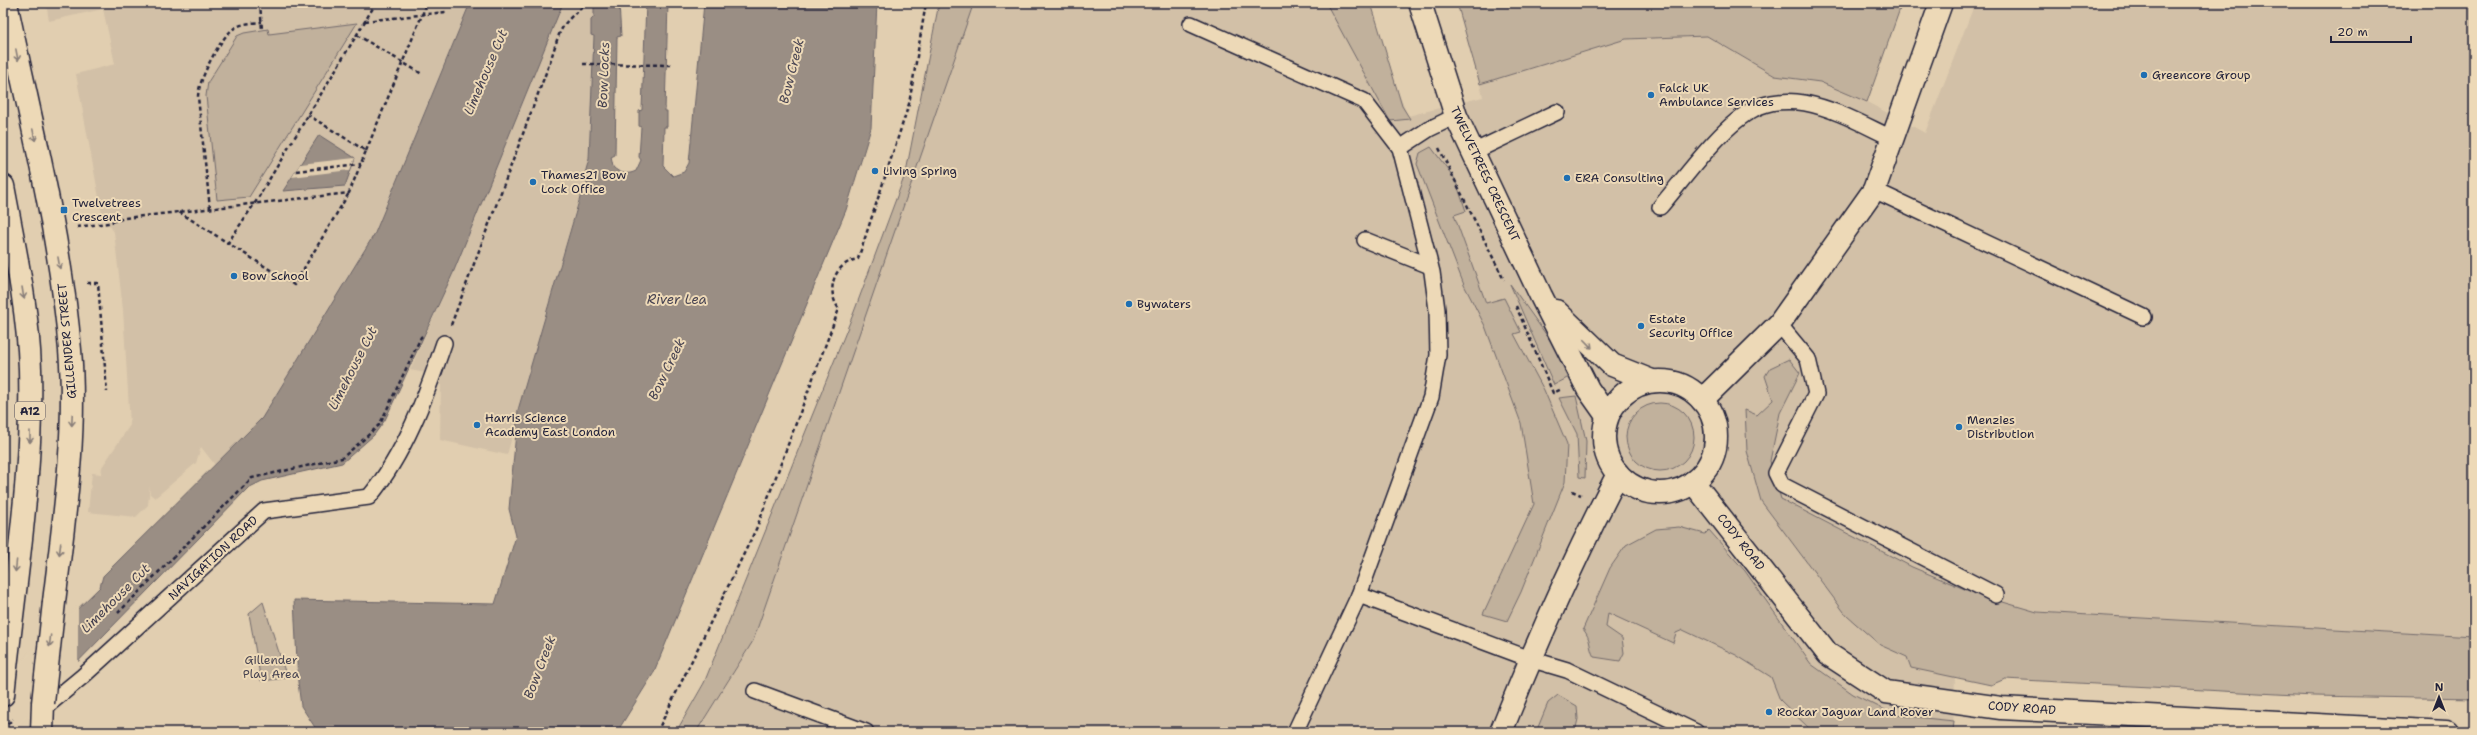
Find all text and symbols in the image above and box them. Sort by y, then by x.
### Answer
scale bar [2331,18,2411,44]
text: 20 m [2337,24,2368,40]
water label: Limehouse Cut [460,27,511,117]
water label: Bow Creek [775,36,808,105]
water label: Bow Locks [594,42,613,108]
one-way arrow [13,48,21,61]
place label: Greencore Group [2152,67,2251,83]
marker: Greencore Group [2139,70,2149,80]
place label: Falck UK Ambulance Services [1659,80,1774,110]
marker: Falck UK Ambulance Services [1646,90,1656,100]
street label: TWELVETREES CRESCENT [1447,104,1524,245]
one-way arrow [30,128,38,141]
place label: Living Spring [883,163,957,179]
marker: Living Spring [870,166,880,176]
place label: Thames21 Bow Lock Office [541,167,627,197]
place label: ERA Consulting [1575,170,1664,186]
marker: ERA Consulting [1562,173,1572,183]
marker: Thames21 Bow Lock Office [528,177,538,187]
place label: Twelvetrees Crescent [72,195,141,225]
marker: Twelvetrees Crescent [59,205,69,215]
one-way arrow [56,256,64,269]
place label: Bow School [242,268,309,284]
marker: Bow School [229,271,239,281]
street label: GILLENDER STREET [54,282,80,399]
one-way arrow [19,286,27,299]
water label: River Lea [647,291,707,308]
place label: Bywaters [1137,296,1191,312]
marker: Bywaters [1124,299,1134,309]
place label: Estate Security Office [1649,311,1733,341]
marker: Estate Security Office [1636,321,1646,331]
water label: Limehouse Cut [324,324,381,413]
water label: Bow Creek [644,335,689,403]
one-way arrow [1583,339,1593,349]
road number: A12 [15,402,45,420]
place label: Harris Science Academy East London [485,410,615,440]
place label: Menzies Distribution [1967,412,2034,442]
one-way arrow [68,413,75,426]
marker: Harris Science Academy East London [472,420,482,430]
marker: Menzies Distribution [1954,422,1964,432]
one-way arrow [26,430,34,443]
street label: CODY ROAD [1714,510,1768,574]
street label: NAVIGATION ROAD [165,512,261,604]
one-way arrow [57,542,64,555]
one-way arrow [13,559,20,572]
water label: Limehouse Cut [77,560,154,637]
water label: Bow Creek [520,633,560,701]
one-way arrow [46,634,54,647]
park label: Gillender Play Area [243,652,300,682]
north arrow [2419,677,2459,717]
text: N [2435,680,2444,695]
street label: CODY ROAD [1987,698,2057,718]
place label: Rockar Jaguar Land Rover [1777,704,1934,720]
marker: Rockar Jaguar Land Rover [1764,707,1774,717]

